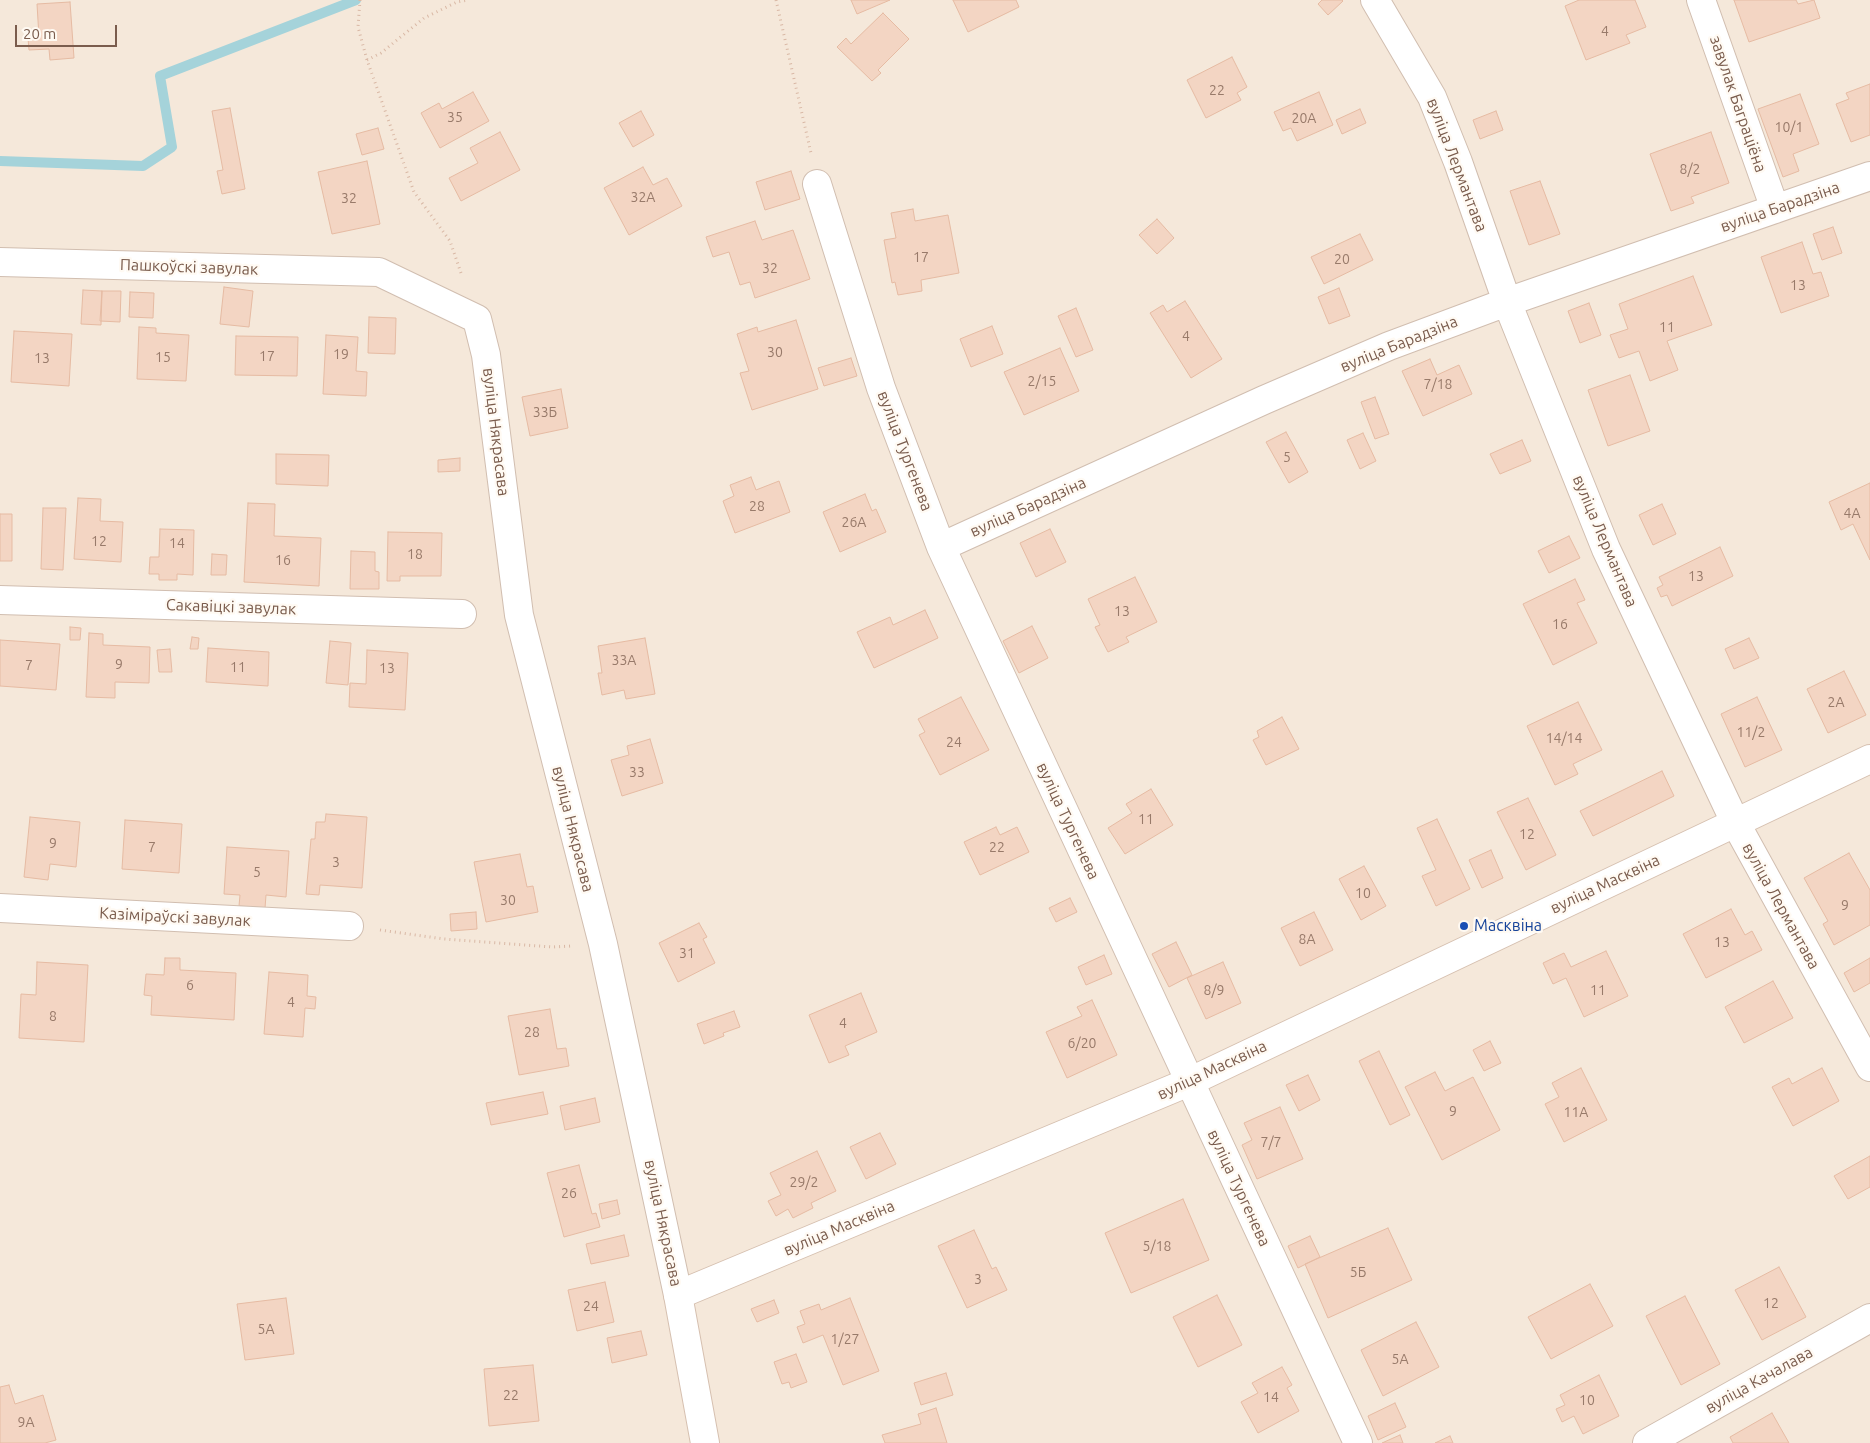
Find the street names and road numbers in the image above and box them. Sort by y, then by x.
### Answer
street label: завулак Баграціёна [1706,33,1770,175]
street label: вуліца Лермантава [1423,95,1491,235]
street label: вуліца Барадзіна [1718,178,1842,236]
street label: Пашкоўскі завулак [119,255,259,279]
street label: вуліца Барадзіна [1338,312,1460,376]
street label: вуліца Някрасава [479,367,513,497]
street label: вуліца Тургенева [873,388,937,514]
street label: вуліца Лермантава [1569,472,1641,610]
street label: вуліца Барадзіна [967,473,1089,541]
street label: Сакавіцкі завулак [166,595,296,619]
street label: вуліца Тургенева [1032,759,1104,883]
street label: вуліца Някрасава [548,764,598,894]
street label: вуліца Лермантава [1738,839,1824,973]
street label: вуліца Масквіна [1547,850,1663,918]
street label: Казіміраўскі завулак [99,903,251,931]
street label: вуліца Масквіна [1154,1036,1270,1104]
street label: вуліца Тургенева [1203,1126,1275,1250]
street label: вуліца Някрасава [640,1158,686,1288]
street label: вуліца Масквіна [781,1196,897,1260]
street label: вуліца Качалава [1702,1343,1816,1417]

